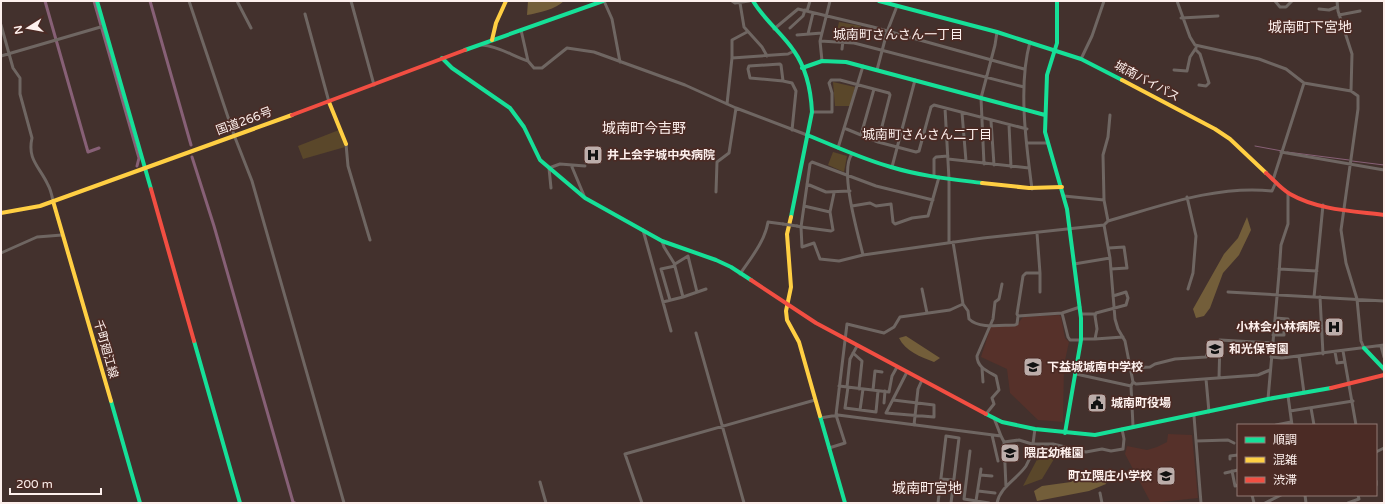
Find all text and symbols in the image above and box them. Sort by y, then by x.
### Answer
north arrow [8,8,48,48]
district label: 城南町下宮地 [1268,19,1352,36]
text: N [11,24,26,35]
district label: 城南町さんさん一丁目 [833,27,963,43]
street label: 城南バイパス [1112,58,1182,104]
street label: 国道266号 [214,104,274,138]
district label: 城南町今吉野 [602,120,686,137]
district label: 城南町さんさん二丁目 [862,127,992,143]
hospital icon: 井上会宇城中央病院 [582,144,604,166]
place label: 井上会宇城中央病院 [607,148,715,162]
hospital icon: 小林会小林病院 [1323,316,1345,338]
street label: 千町廻江線 [91,318,121,380]
place label: 小林会小林病院 [1236,320,1320,334]
school or university icon: 和光保育園 [1204,338,1226,360]
place label: 和光保育園 [1229,342,1289,356]
school or university icon: 下益城城南中学校 [1022,356,1044,378]
place label: 下益城城南中学校 [1047,360,1143,374]
public building icon: 城南町役場 [1086,392,1108,414]
place label: 城南町役場 [1111,396,1171,410]
legend [1237,424,1377,496]
text: 順調 [1273,433,1297,447]
school or university icon: 隈庄幼稚園 [999,442,1021,464]
place label: 隈庄幼稚園 [1024,446,1084,460]
text: 混雑 [1273,453,1297,467]
school or university icon: 町立隈庄小学校 [1155,465,1177,487]
place label: 町立隈庄小学校 [1068,469,1152,483]
scale bar [10,470,101,496]
text: 渋滞 [1273,473,1297,487]
text: 200 m [16,477,53,491]
district label: 城南町宮地 [892,480,962,497]

